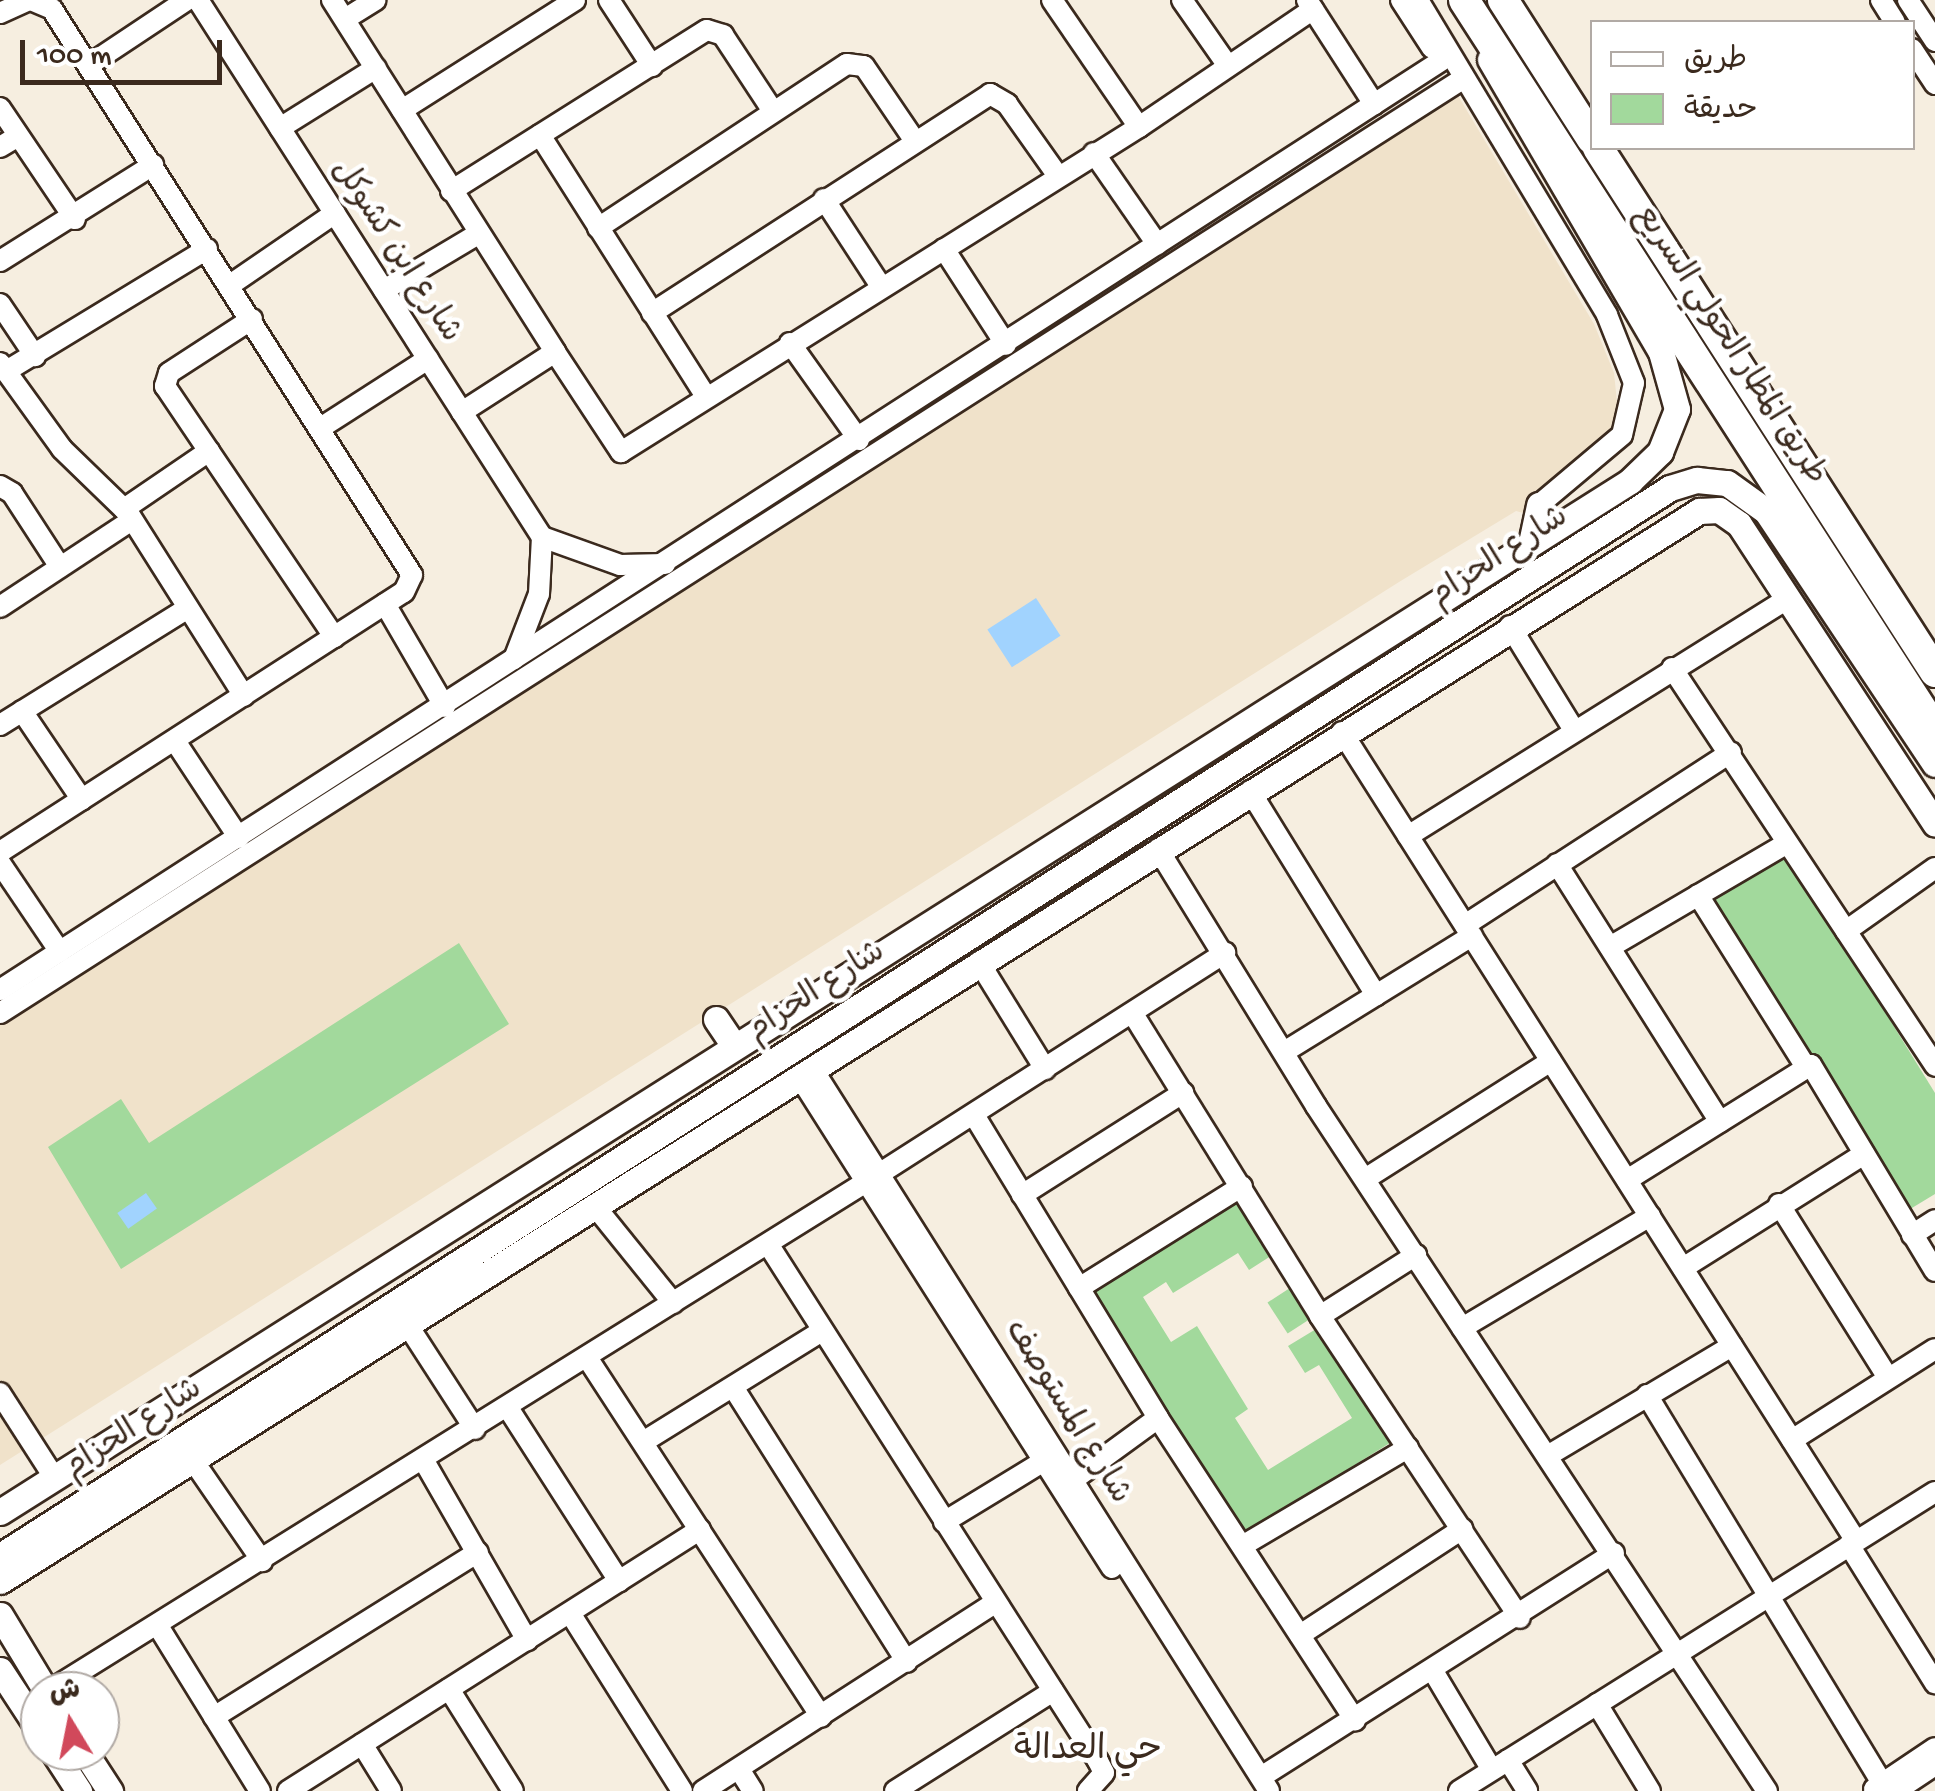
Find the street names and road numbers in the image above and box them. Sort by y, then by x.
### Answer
street label: شارع ابن كشوكل [322,153,468,351]
street label: طريق المطار الحولي السريع [1624,199,1834,493]
street label: شارع الحزام [1424,499,1576,617]
street label: شارع الحزام [741,934,893,1052]
street label: شارع المستوصف [994,1314,1138,1512]
street label: شارع الحزام [58,1371,210,1489]

